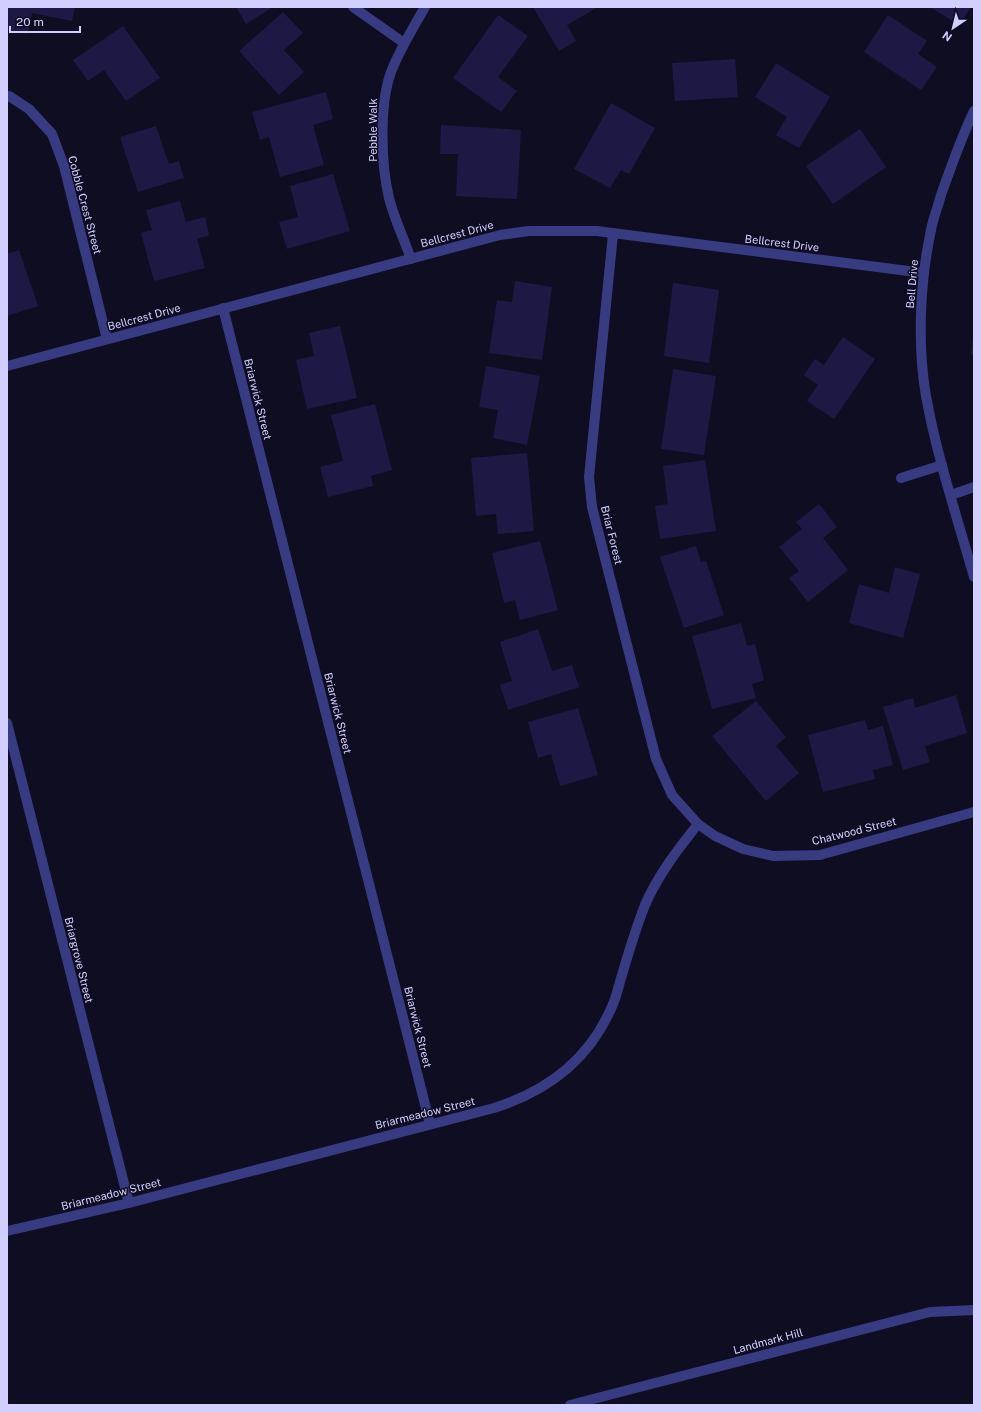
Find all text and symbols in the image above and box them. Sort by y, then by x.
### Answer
scale bar [10,8,80,34]
north arrow [933,8,973,48]
text: 20 m [16,15,44,29]
text: N [940,29,954,44]
street label: Pebble Walk [367,98,379,162]
street label: Cobble Crest Street [66,155,104,255]
street label: Bellcrest Drive [419,219,495,249]
street label: Bellcrest Drive [744,232,820,254]
street label: Bell Drive [904,259,920,309]
street label: Bellcrest Drive [106,302,182,332]
street label: Briarwick Street [242,357,274,441]
street label: Briar Forest [599,504,625,566]
street label: Briarwick Street [322,671,354,755]
street label: Chatwood Street [811,815,897,847]
street label: Briargrove Street [63,916,95,1004]
street label: Briarwick Street [402,985,434,1069]
street label: Briarmeadow Street [374,1095,476,1131]
street label: Briarmeadow Street [60,1176,162,1212]
street label: Landmark Hill [732,1326,804,1356]

